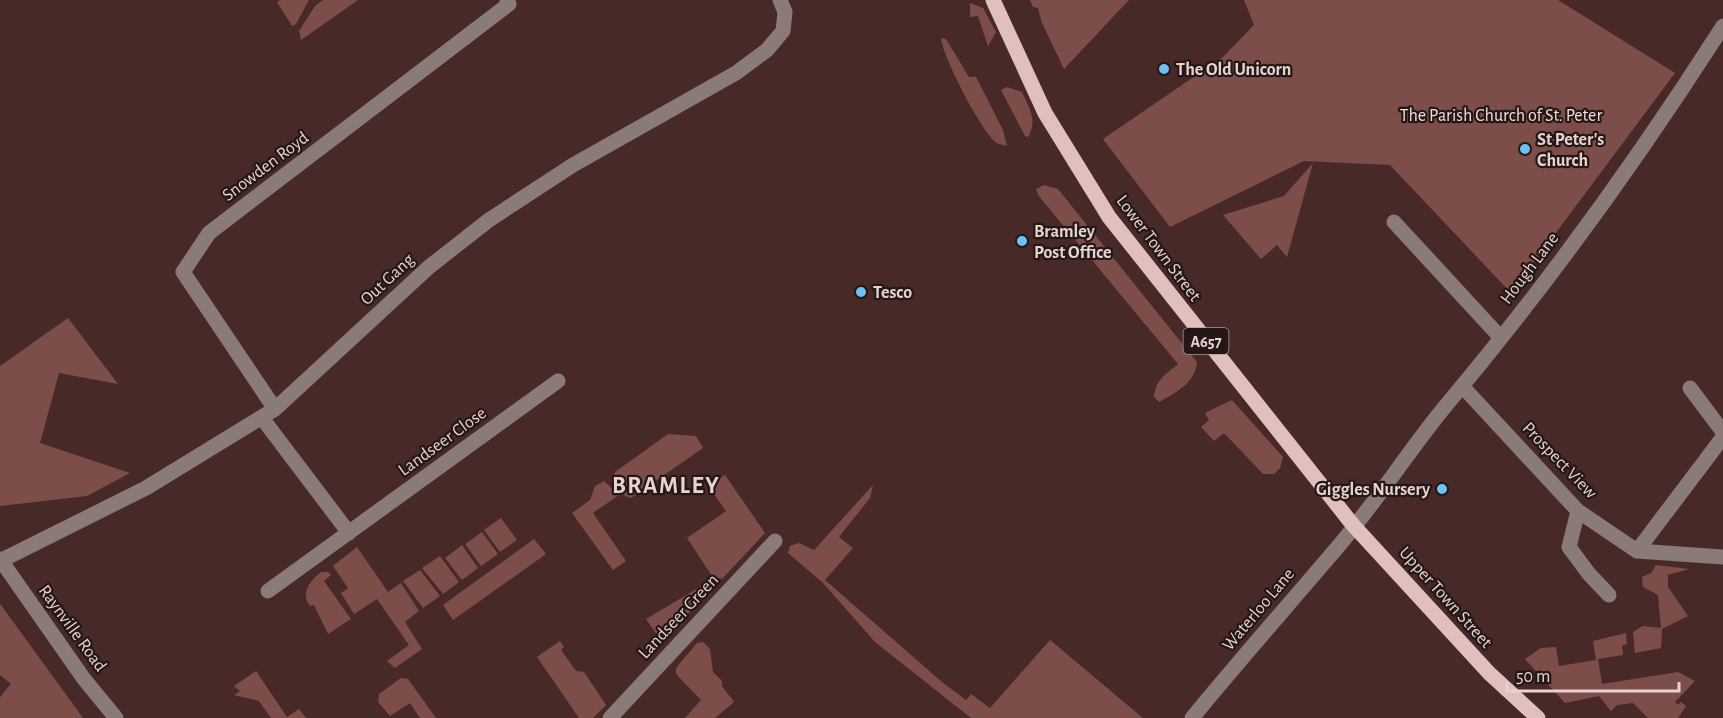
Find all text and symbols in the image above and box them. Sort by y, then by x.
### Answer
place label: The Old Unicorn [1176,61,1291,79]
marker: The Old Unicorn [1157,62,1171,76]
park label: The Parish Church of St. Peter [1400,107,1602,125]
street label: Snowden Royd [219,129,312,205]
place label: St Peter's Church [1537,131,1604,170]
marker: St Peter's Church [1518,142,1532,156]
street label: Lower Town Street [1113,192,1204,305]
place label: Bramley Post Office [1034,223,1112,262]
street label: Hough Lane [1497,230,1562,308]
marker: Bramley Post Office [1015,234,1029,248]
street label: Out Gang [357,250,418,309]
place label: Tesco [873,284,912,302]
marker: Tesco [854,285,868,299]
road number: A657 [1184,328,1228,354]
street label: Landseer Close [395,404,490,480]
street label: Prospect View [1519,419,1600,502]
district label: BRAMLEY [612,474,720,498]
place label: Giggles Nursery [1316,481,1431,499]
marker: Giggles Nursery [1435,482,1449,496]
street label: Upper Town Street [1395,544,1495,652]
street label: Waterloo Lane [1219,565,1298,654]
street label: Landseer Green [635,571,722,662]
street label: Raynville Road [35,582,110,675]
scale bar [1507,655,1680,693]
text: 50 m [1516,668,1550,686]

